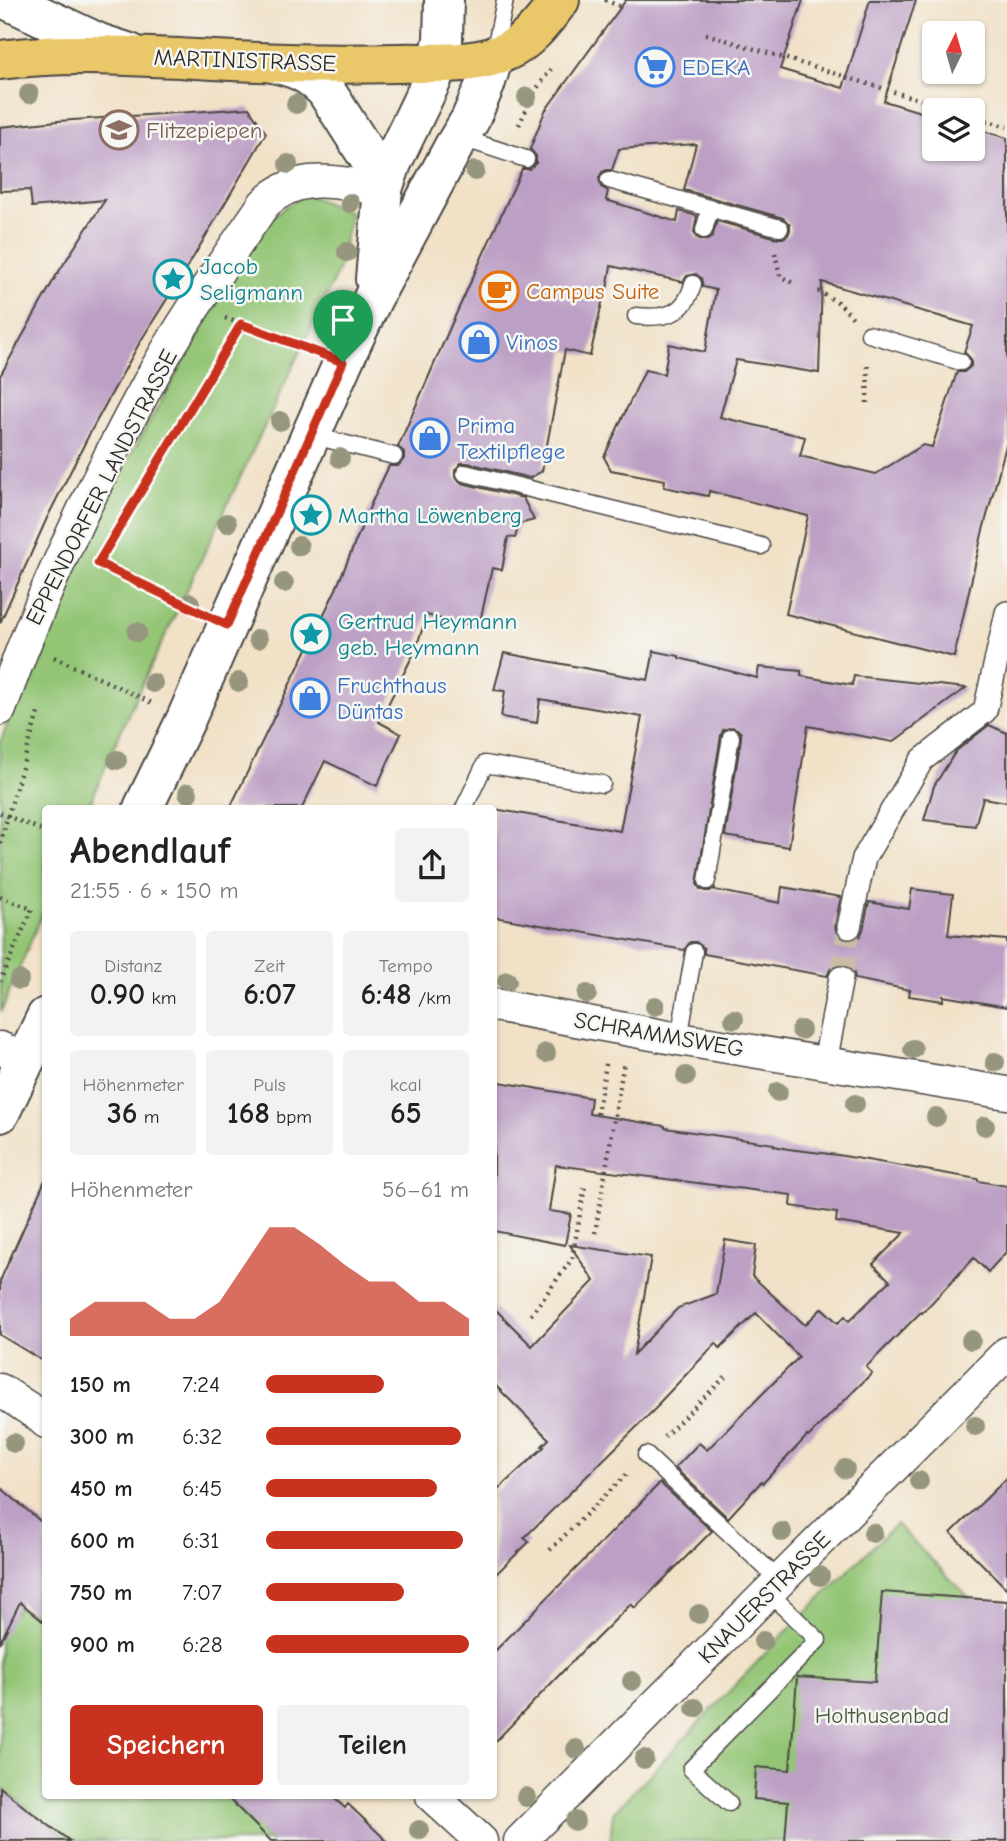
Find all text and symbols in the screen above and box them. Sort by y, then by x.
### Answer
north arrow [922,21,985,84]
map controls [922,21,985,161]
street label: MARTINISTRASSE [153,44,337,77]
supermarket icon: EDEKA [634,46,676,88]
place label: EDEKA [682,54,750,81]
button: layers [922,98,985,161]
school or university icon: Flitzepiepen [98,109,140,151]
place label: Flitzepiepen [146,117,263,144]
place label: Jacob Seligmann [200,253,303,306]
place icon: Jacob Seligmann [152,258,194,300]
cafe icon: Campus Suite [478,270,520,312]
place label: Campus Suite [526,278,659,305]
pin [313,290,373,362]
icon: arrive [324,301,362,339]
shop icon: Vinos [458,321,500,363]
place label: Vinos [506,329,558,356]
street label: EPPENDORFER LANDSTRASSE [20,345,183,630]
place label: Prima Textilpflege [457,412,565,465]
shop icon: Prima Textilpflege [409,417,451,459]
place icon: Martha Löwenberg [290,494,332,536]
place label: Martha Löwenberg [338,502,522,529]
place label: Gertrud Heymann geb. Heymann [338,608,517,661]
place icon: Gertrud Heymann geb. Heymann [290,613,332,655]
place label: Fruchthaus Düntas [337,672,447,725]
shop icon: Fruchthaus Düntas [289,677,331,719]
button: share [395,828,469,902]
text: Abendlauf [70,829,230,873]
text: 21:55 · 6 × 150 m [70,877,238,904]
text: Distanz [104,955,162,977]
text: Zeit [254,955,285,977]
text: Tempo [379,955,433,977]
text: 0.90 [90,977,145,1012]
text: 6:07 [243,977,296,1012]
text: 6:48 [360,977,412,1012]
text: km [145,987,177,1009]
text: /km [412,987,451,1009]
street label: SCHRAMMSWEG [572,1006,746,1063]
text: Höhenmeter [83,1074,184,1096]
text: Puls [253,1074,286,1096]
text: kcal [390,1074,422,1096]
text: 36 [107,1096,137,1131]
text: 168 [227,1096,270,1131]
text: 65 [390,1096,422,1131]
text: m [137,1106,159,1128]
text: bpm [270,1106,312,1128]
text: Höhenmeter [70,1176,192,1203]
text: 56–61 m [382,1176,469,1203]
text: 150 m [70,1371,131,1398]
text: 7:24 [182,1371,220,1398]
text: 300 m [70,1423,134,1450]
text: 6:32 [182,1423,222,1450]
text: 450 m [70,1475,133,1502]
text: 6:45 [182,1475,222,1502]
street label: KNAUERSTRASSE [693,1526,836,1669]
text: 600 m [70,1527,135,1554]
text: 6:31 [182,1527,219,1554]
text: 750 m [70,1579,132,1606]
text: 7:07 [182,1579,222,1606]
text: 900 m [70,1631,135,1658]
text: 6:28 [182,1631,223,1658]
park label: Holthusenbad [815,1702,949,1729]
button: Speichern [70,1705,263,1785]
button: Teilen [277,1705,469,1785]

